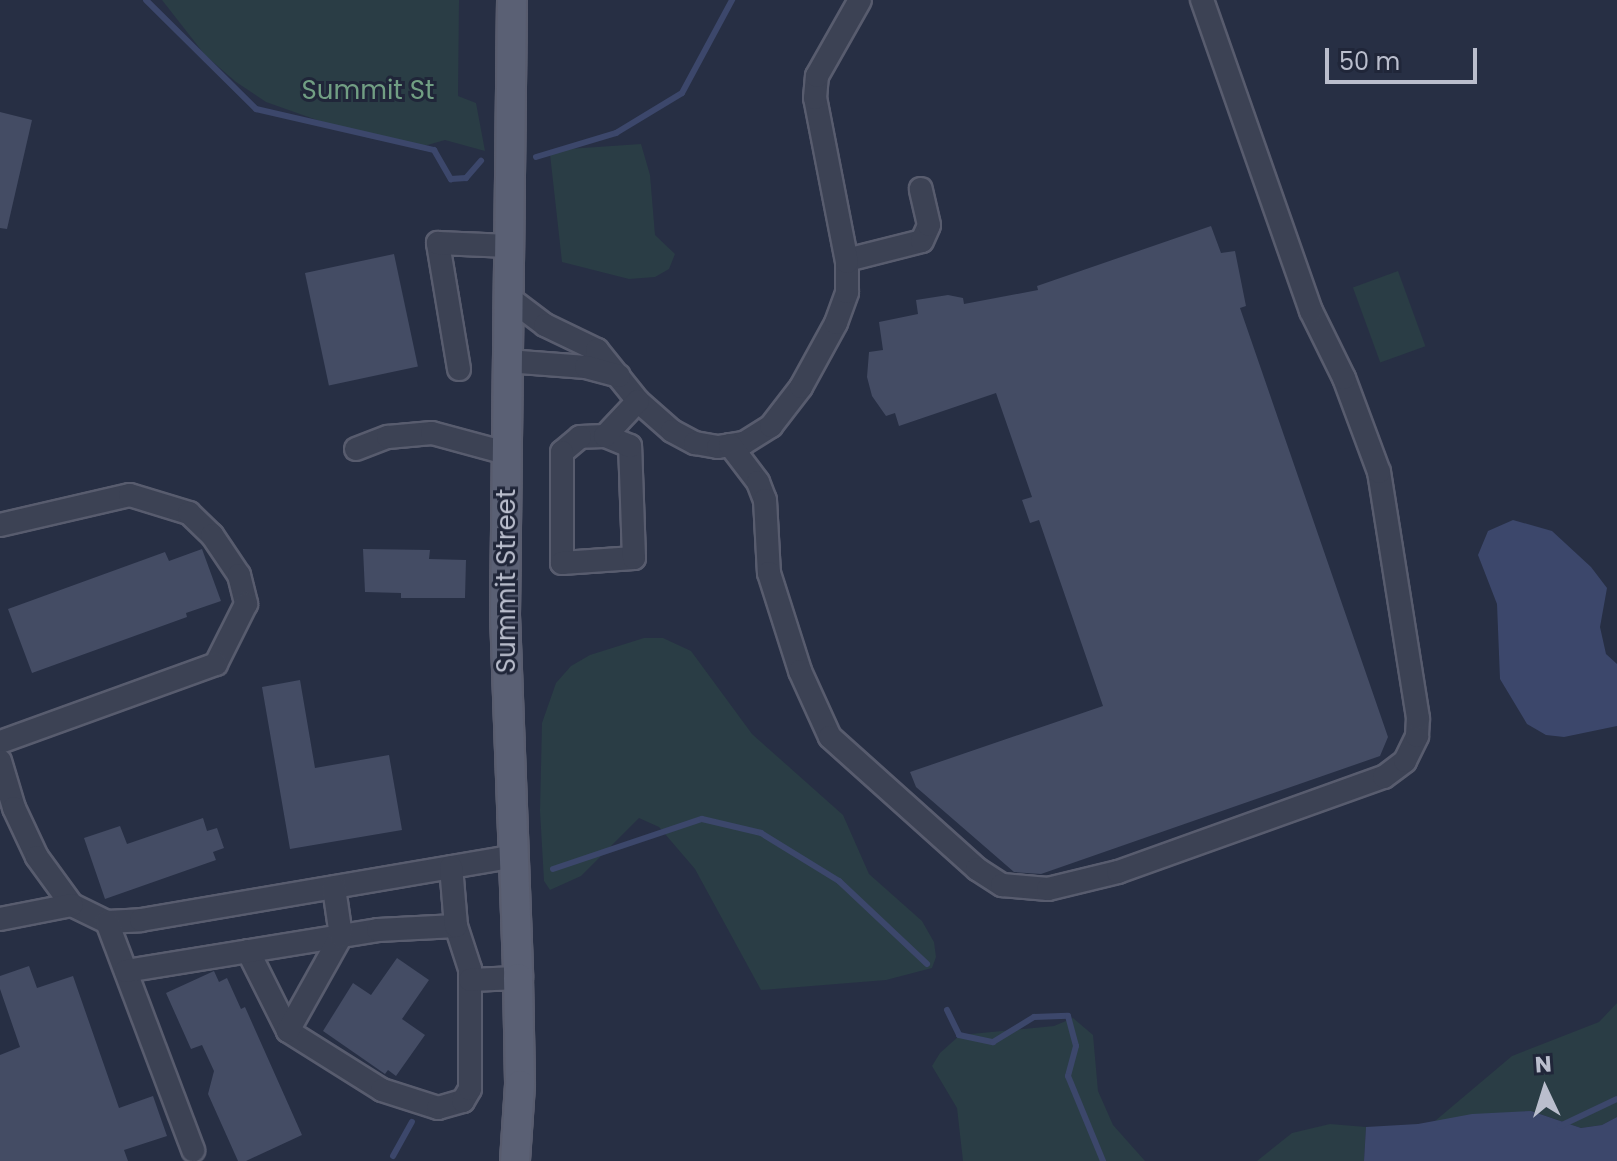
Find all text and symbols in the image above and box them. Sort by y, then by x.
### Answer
scale bar [1329,32,1481,82]
text: 50 m [1339,45,1400,78]
park label: Summit St [302,75,434,107]
street label: Summit Street [491,489,523,673]
north arrow [1505,1049,1585,1129]
text: N [1534,1049,1553,1081]

